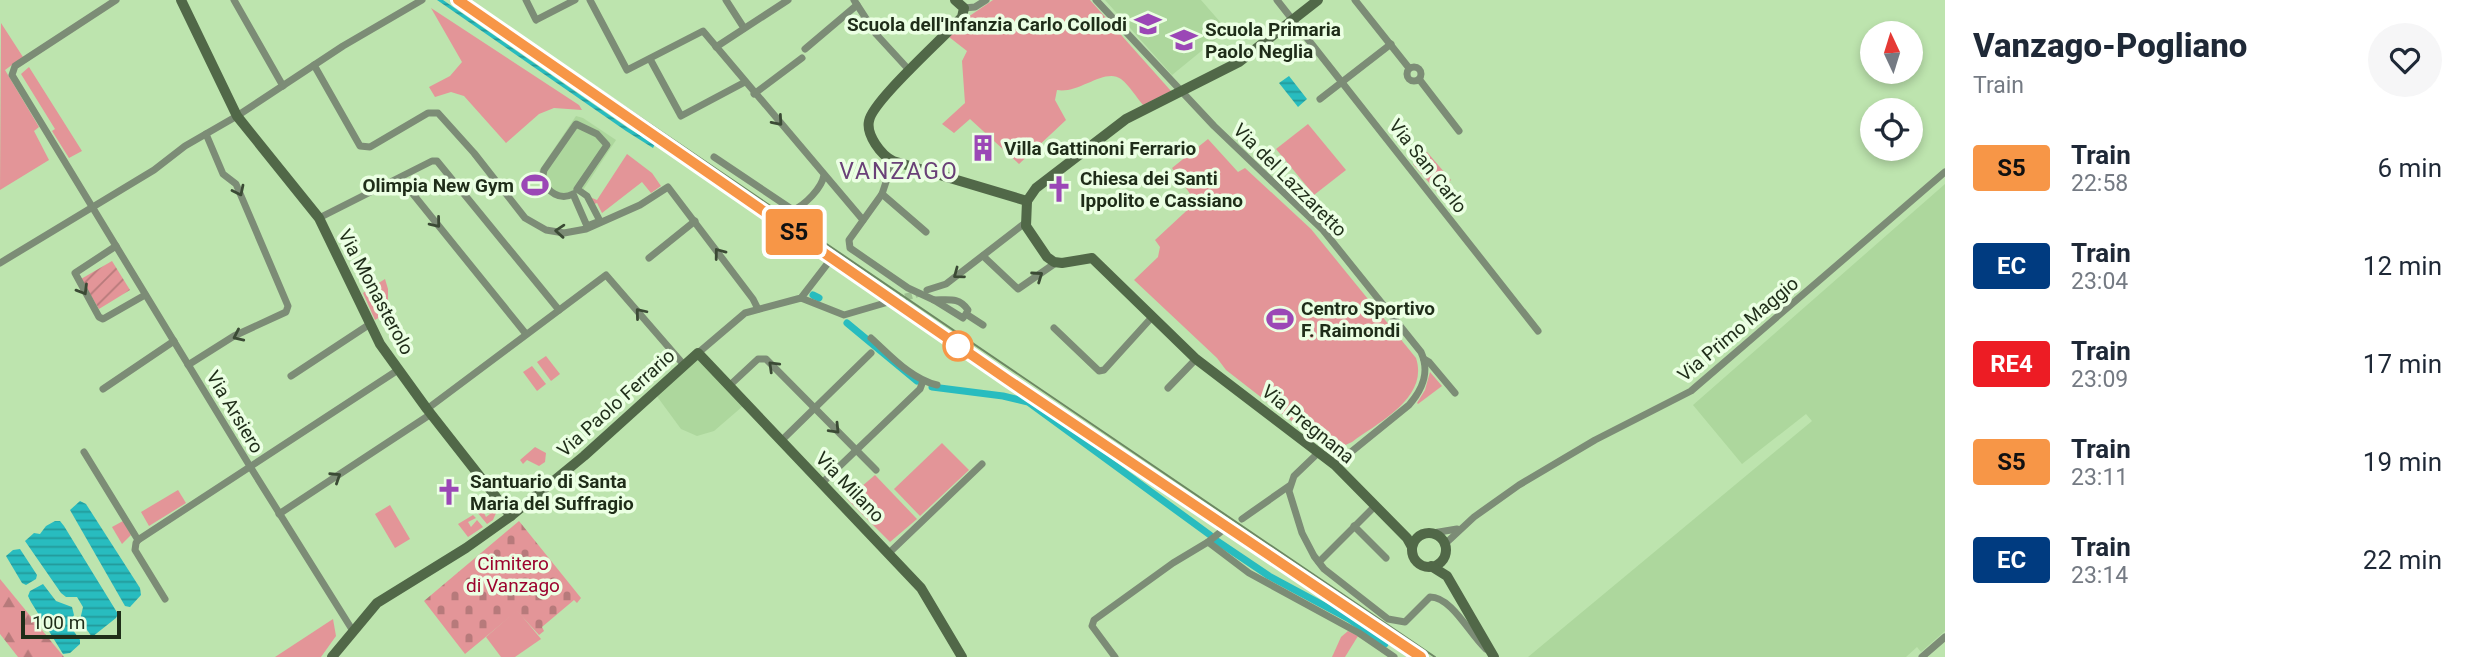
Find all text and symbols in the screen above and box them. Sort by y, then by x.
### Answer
school or university icon: Scuola dell'Infanzia Carlo Collodi [1133,9,1163,39]
place label: Scuola dell'Infanzia Carlo Collodi [847,13,1127,36]
place label: Scuola Primaria Paolo Neglia [1205,18,1341,63]
north arrow [1860,21,1923,84]
map controls [1860,21,1923,161]
button: heart [2368,23,2442,97]
school or university icon: Scuola Primaria Paolo Neglia [1169,25,1199,55]
text: Vanzago-Pogliano [1973,26,2247,65]
text: Train [1973,72,2024,99]
button: locate [1860,98,1923,161]
one-way arrow [770,113,782,126]
street label: Via San Carlo [1384,114,1472,218]
street label: Via del Lazzaretto [1228,118,1352,242]
building icon: Villa Gattinoni Ferrario [968,133,998,163]
place label: Villa Gattinoni Ferrario [1004,137,1196,160]
text: Train [2071,140,2131,170]
text: 6 min [2377,153,2442,183]
text: S5 [1997,154,2026,182]
district label: VANZAGO [839,158,959,185]
place label: Chiesa dei Santi Ippolito e Cassiano [1080,167,1243,212]
sports icon: Olimpia New Gym [520,170,550,200]
text: 22:58 [2071,170,2128,197]
place label: Olimpia New Gym [362,174,514,197]
church icon: Chiesa dei Santi Ippolito e Cassiano [1044,174,1074,204]
one-way arrow [231,184,245,196]
line badge: S5 [762,209,826,255]
one-way arrow [428,214,440,227]
text: S5 [780,218,808,246]
one-way arrow [554,224,565,239]
street label: Via Monasterolo [333,225,419,359]
text: Train [2071,238,2131,268]
one-way arrow [714,248,727,261]
text: 12 min [2363,251,2442,281]
text: EC [1997,252,2026,280]
one-way arrow [954,266,966,279]
text: 23:04 [2071,268,2128,295]
one-way arrow [1030,271,1043,284]
street label: Via Primo Maggio [1673,272,1803,386]
one-way arrow [75,282,88,295]
place label: Centro Sportivo F. Raimondi [1301,297,1435,342]
sports icon: Centro Sportivo F. Raimondi [1265,304,1295,334]
one-way arrow [636,309,648,322]
one-way arrow [233,327,245,341]
unlabelled marker [943,331,973,361]
text: Train [2071,336,2131,366]
street label: Via Paolo Ferrario [553,344,679,462]
text: 17 min [2363,349,2442,379]
text: RE4 [1990,350,2033,378]
one-way arrow [768,362,781,375]
text: 23:09 [2071,366,2128,393]
street label: Via Arsiero [201,367,269,457]
street label: Via Pregnana [1257,380,1359,468]
one-way arrow [827,421,840,434]
text: Train [2071,434,2131,464]
street label: Via Milano [811,447,889,527]
text: 19 min [2363,447,2442,477]
text: S5 [1997,448,2026,476]
text: 23:11 [2071,464,2128,491]
place label: Santuario di Santa Maria del Suffragio [470,470,634,515]
one-way arrow [328,472,341,485]
church icon: Santuario di Santa Maria del Suffragio [434,477,464,507]
text: Train [2071,532,2131,562]
text: 22 min [2363,545,2442,575]
text: EC [1997,546,2026,574]
park label: Cimitero di Vanzago [466,552,560,597]
text: 23:14 [2071,562,2128,589]
scale bar [21,608,121,640]
text: 100 m [32,611,85,634]

